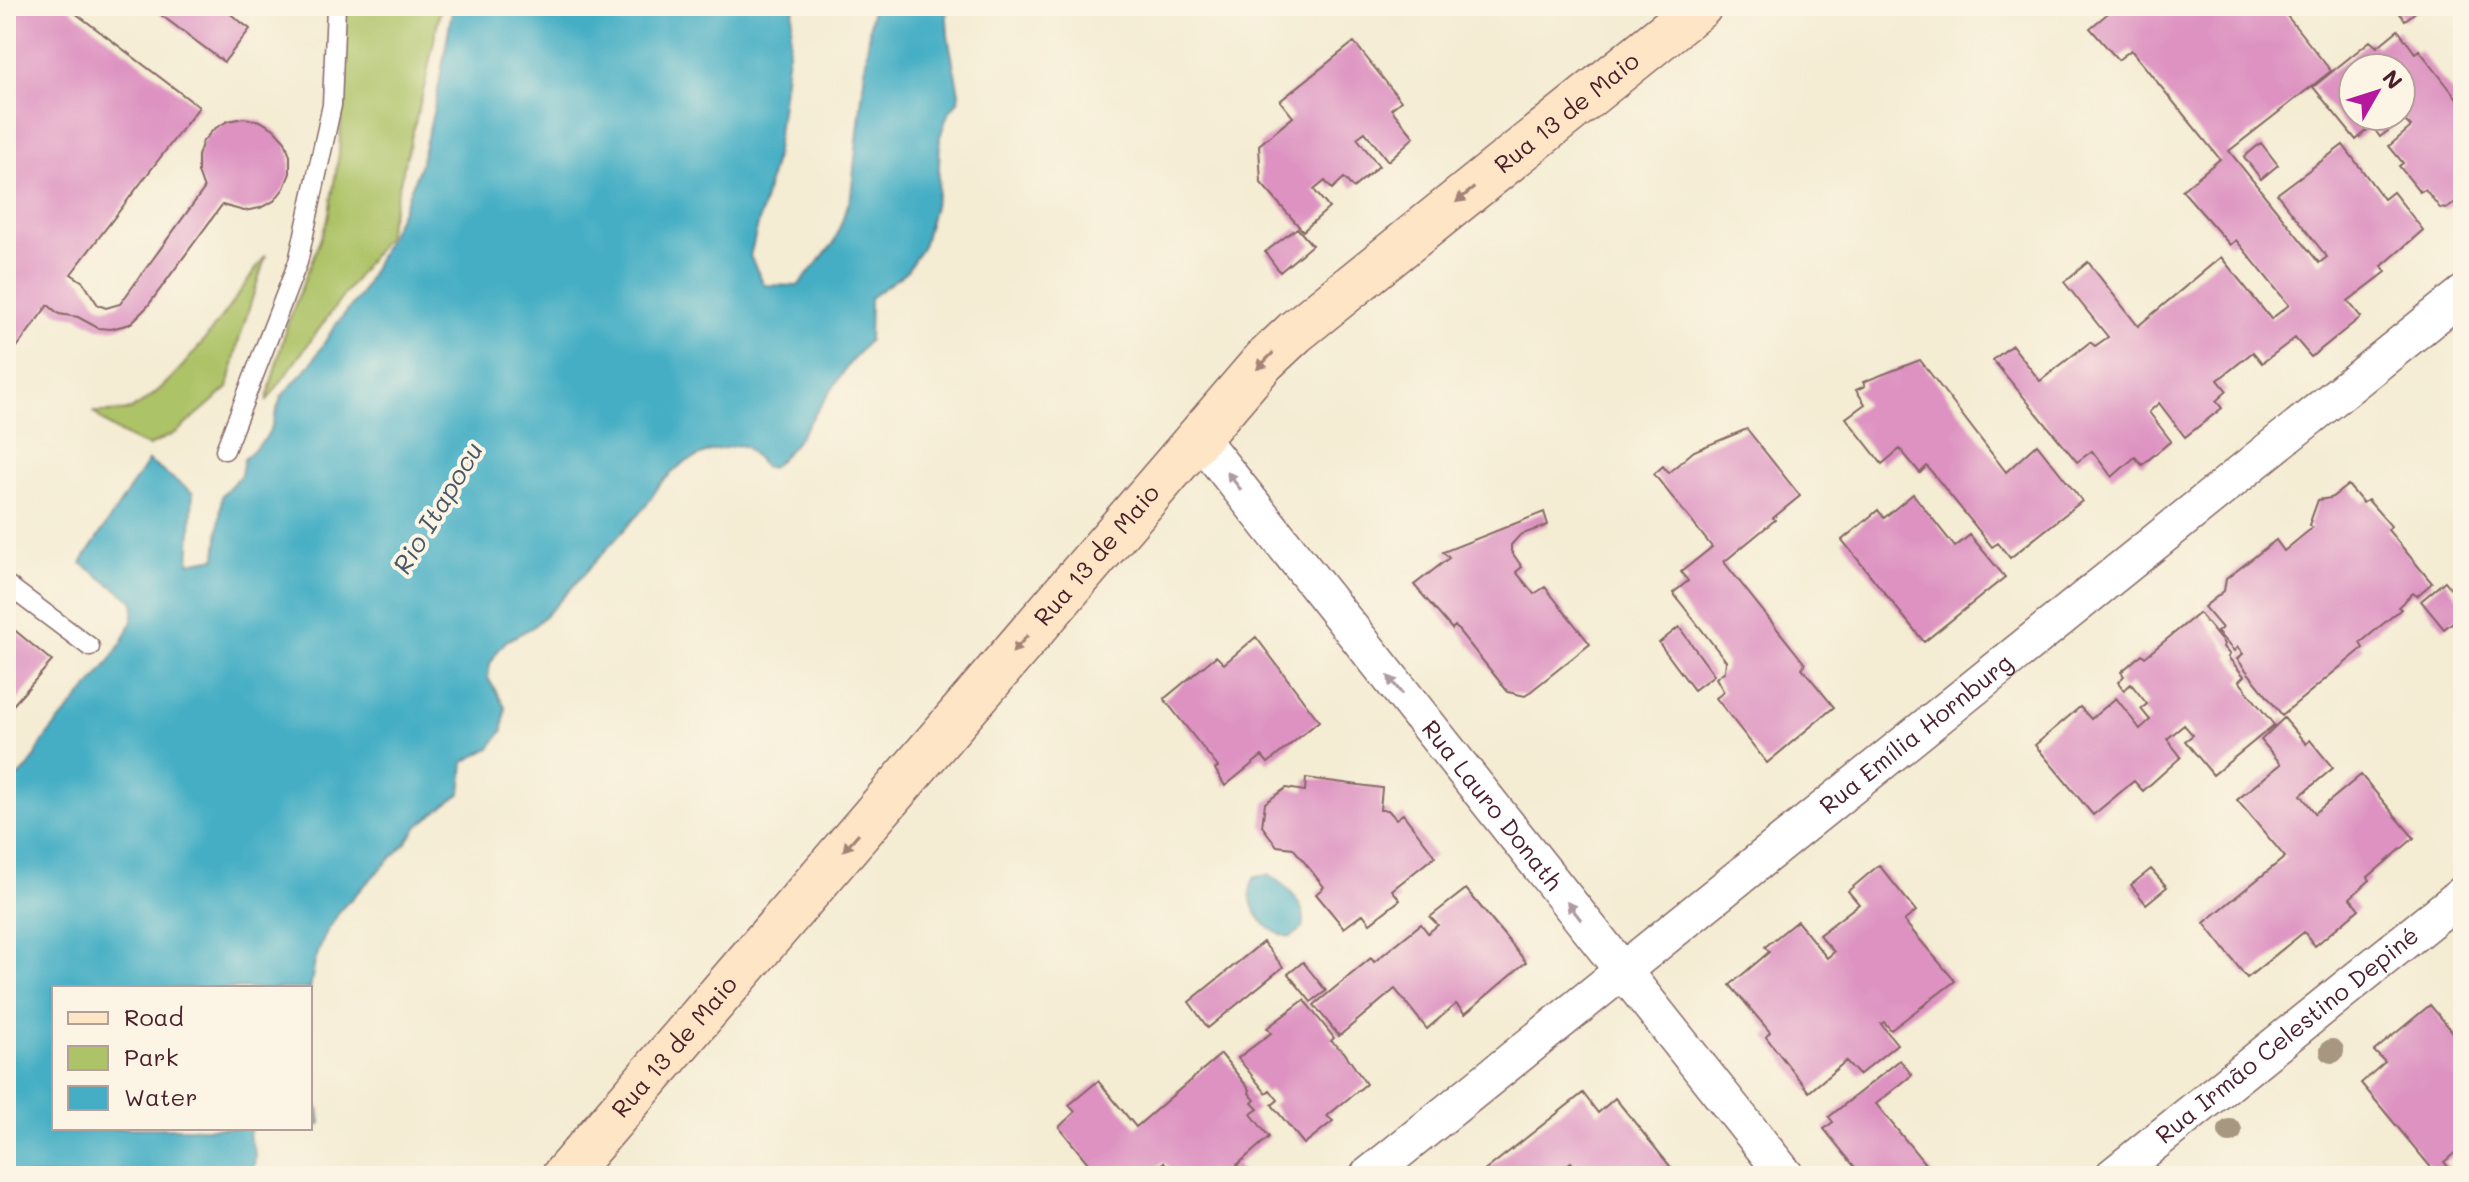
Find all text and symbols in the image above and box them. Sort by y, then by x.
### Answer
street label: Rua 13 de Maio [1487,44,1645,179]
north arrow [2337,52,2417,132]
text: N [2376,63,2409,95]
one-way arrow [1455,186,1475,203]
one-way arrow [1256,351,1275,370]
water label: Rio Itapocu [384,435,490,580]
one-way arrow [1226,471,1243,491]
street label: Rua 13 de Maio [1026,477,1165,632]
one-way arrow [1012,634,1029,654]
street label: Rua Emília Hornburg [1813,646,2018,820]
one-way arrow [1388,675,1404,695]
street label: Rua Lauro Donath [1416,713,1570,896]
one-way arrow [843,831,860,851]
one-way arrow [1566,901,1583,921]
street label: Rua Irmão Celestino Depiné [2149,919,2424,1150]
street label: Rua 13 de Maio [604,969,743,1123]
legend [52,986,312,1130]
text: Road [124,1001,184,1032]
text: Park [124,1041,178,1072]
text: Water [124,1081,198,1112]

